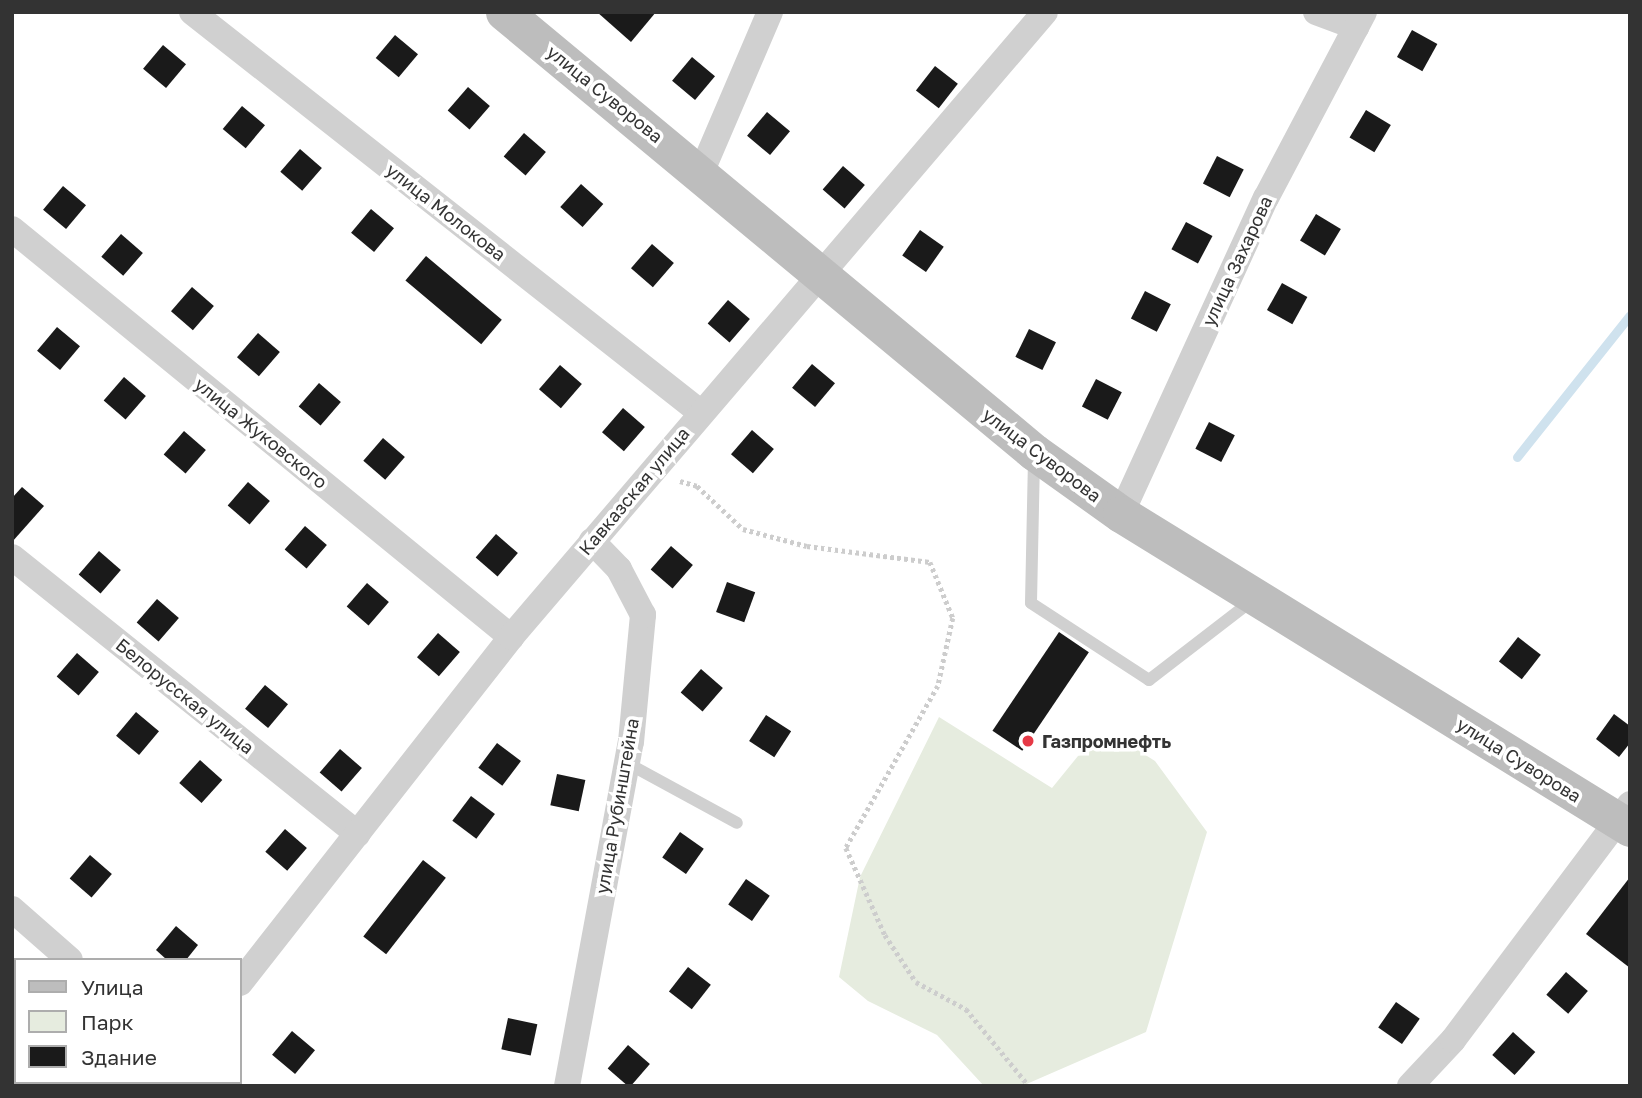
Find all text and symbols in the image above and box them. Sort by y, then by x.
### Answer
street label: улица Суворова [543,41,667,147]
street label: улица Молокова [382,159,510,265]
street label: улица Захарова [1197,193,1277,329]
street label: улица Жуковского [190,373,332,493]
street label: улица Суворова [979,403,1105,507]
street label: Кавказская улица [574,423,694,559]
street label: Белорусская улица [112,634,258,758]
street label: улица Суворова [1453,713,1585,807]
street label: улица Рубинштейна [591,717,643,895]
place label: Газпромнефть [1042,730,1171,752]
marker: Газпромнефть [1020,733,1036,749]
legend [14,958,242,1084]
text: Улица [81,974,144,1000]
text: Парк [81,1009,134,1035]
text: Здание [81,1044,157,1070]

